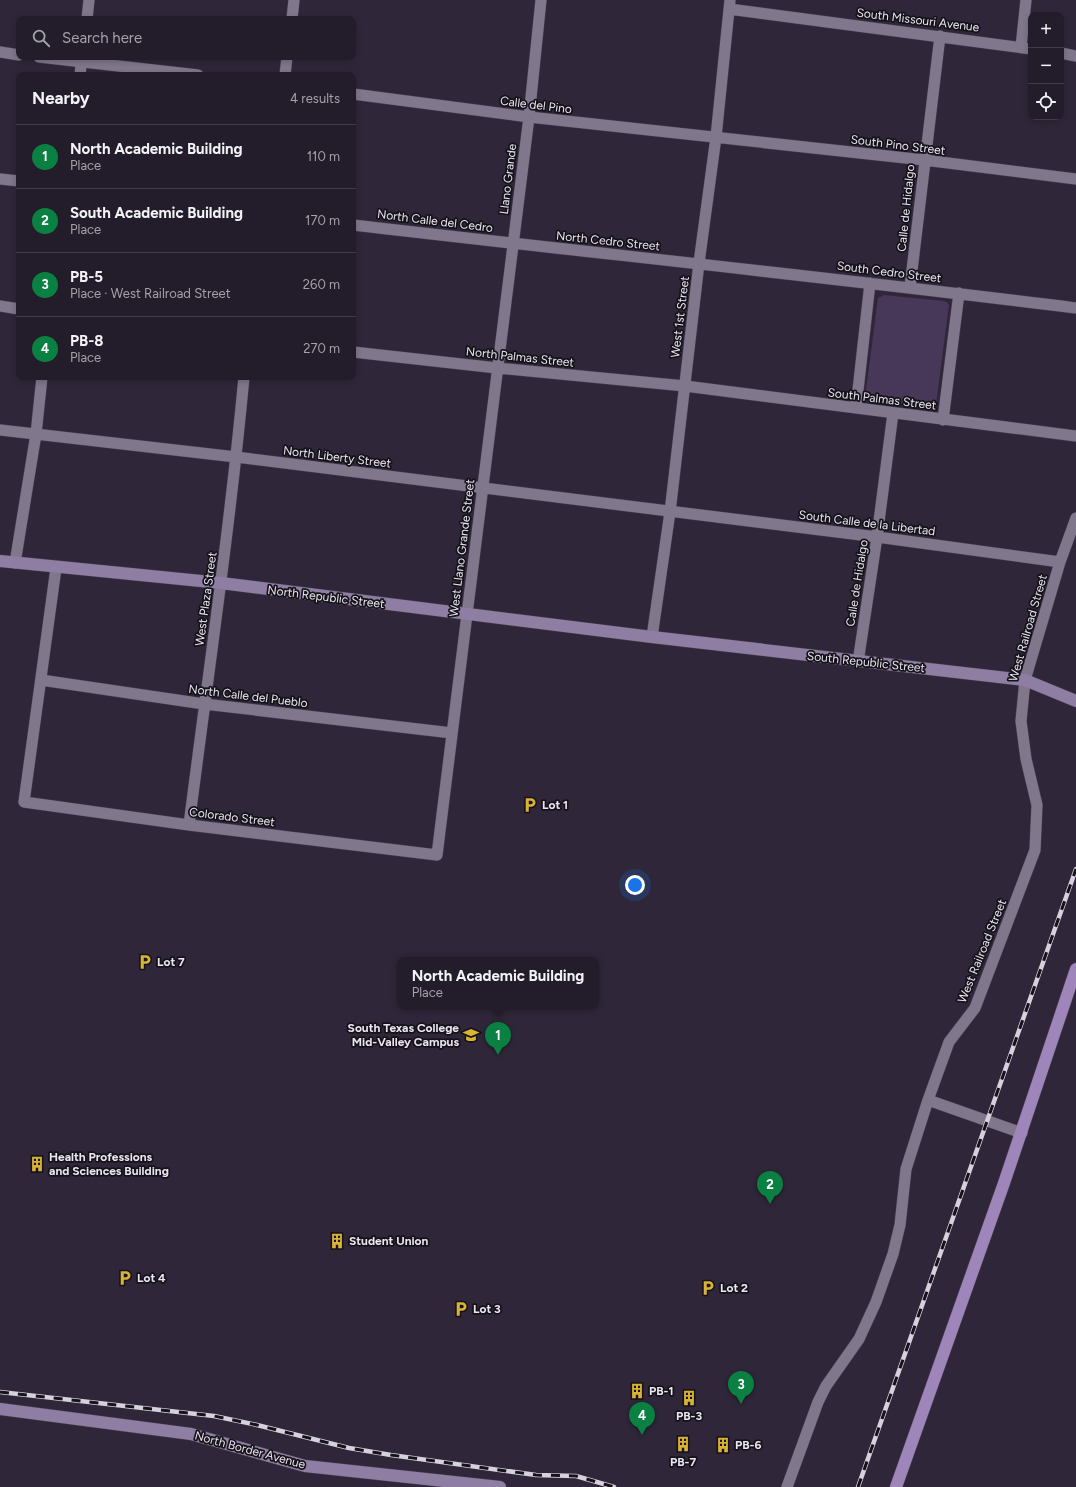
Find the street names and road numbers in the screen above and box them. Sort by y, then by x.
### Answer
street label: South Missouri Avenue [856,6,981,35]
street label: Calle del Pino [499,94,573,116]
street label: South Pino Street [850,132,947,158]
street label: Llano Grande [497,142,519,215]
street label: Calle de Hidalgo [894,164,918,252]
street label: North Calle del Cedro [376,207,494,235]
street label: North Cedro Street [555,229,661,253]
street label: South Cedro Street [836,259,942,285]
street label: West 1st Street [668,275,692,359]
street label: North Palmas Street [465,344,575,370]
street label: South Palmas Street [827,385,938,413]
street label: North Liberty Street [282,443,392,471]
street label: West Llano Grande Street [447,478,477,618]
street label: South Calle de la Libertad [798,508,936,538]
street label: Calle de Hidalgo [843,539,871,627]
street label: West Plaza Street [192,551,220,647]
street label: West Railroad Street [1006,573,1050,683]
street label: North Republic Street [267,583,386,611]
street label: South Republic Street [806,649,926,675]
street label: North Calle del Pueblo [188,682,308,710]
street label: Colorado Street [188,805,276,829]
street label: West Railroad Street [955,897,1009,1005]
street label: North Border Avenue [193,1428,307,1472]

